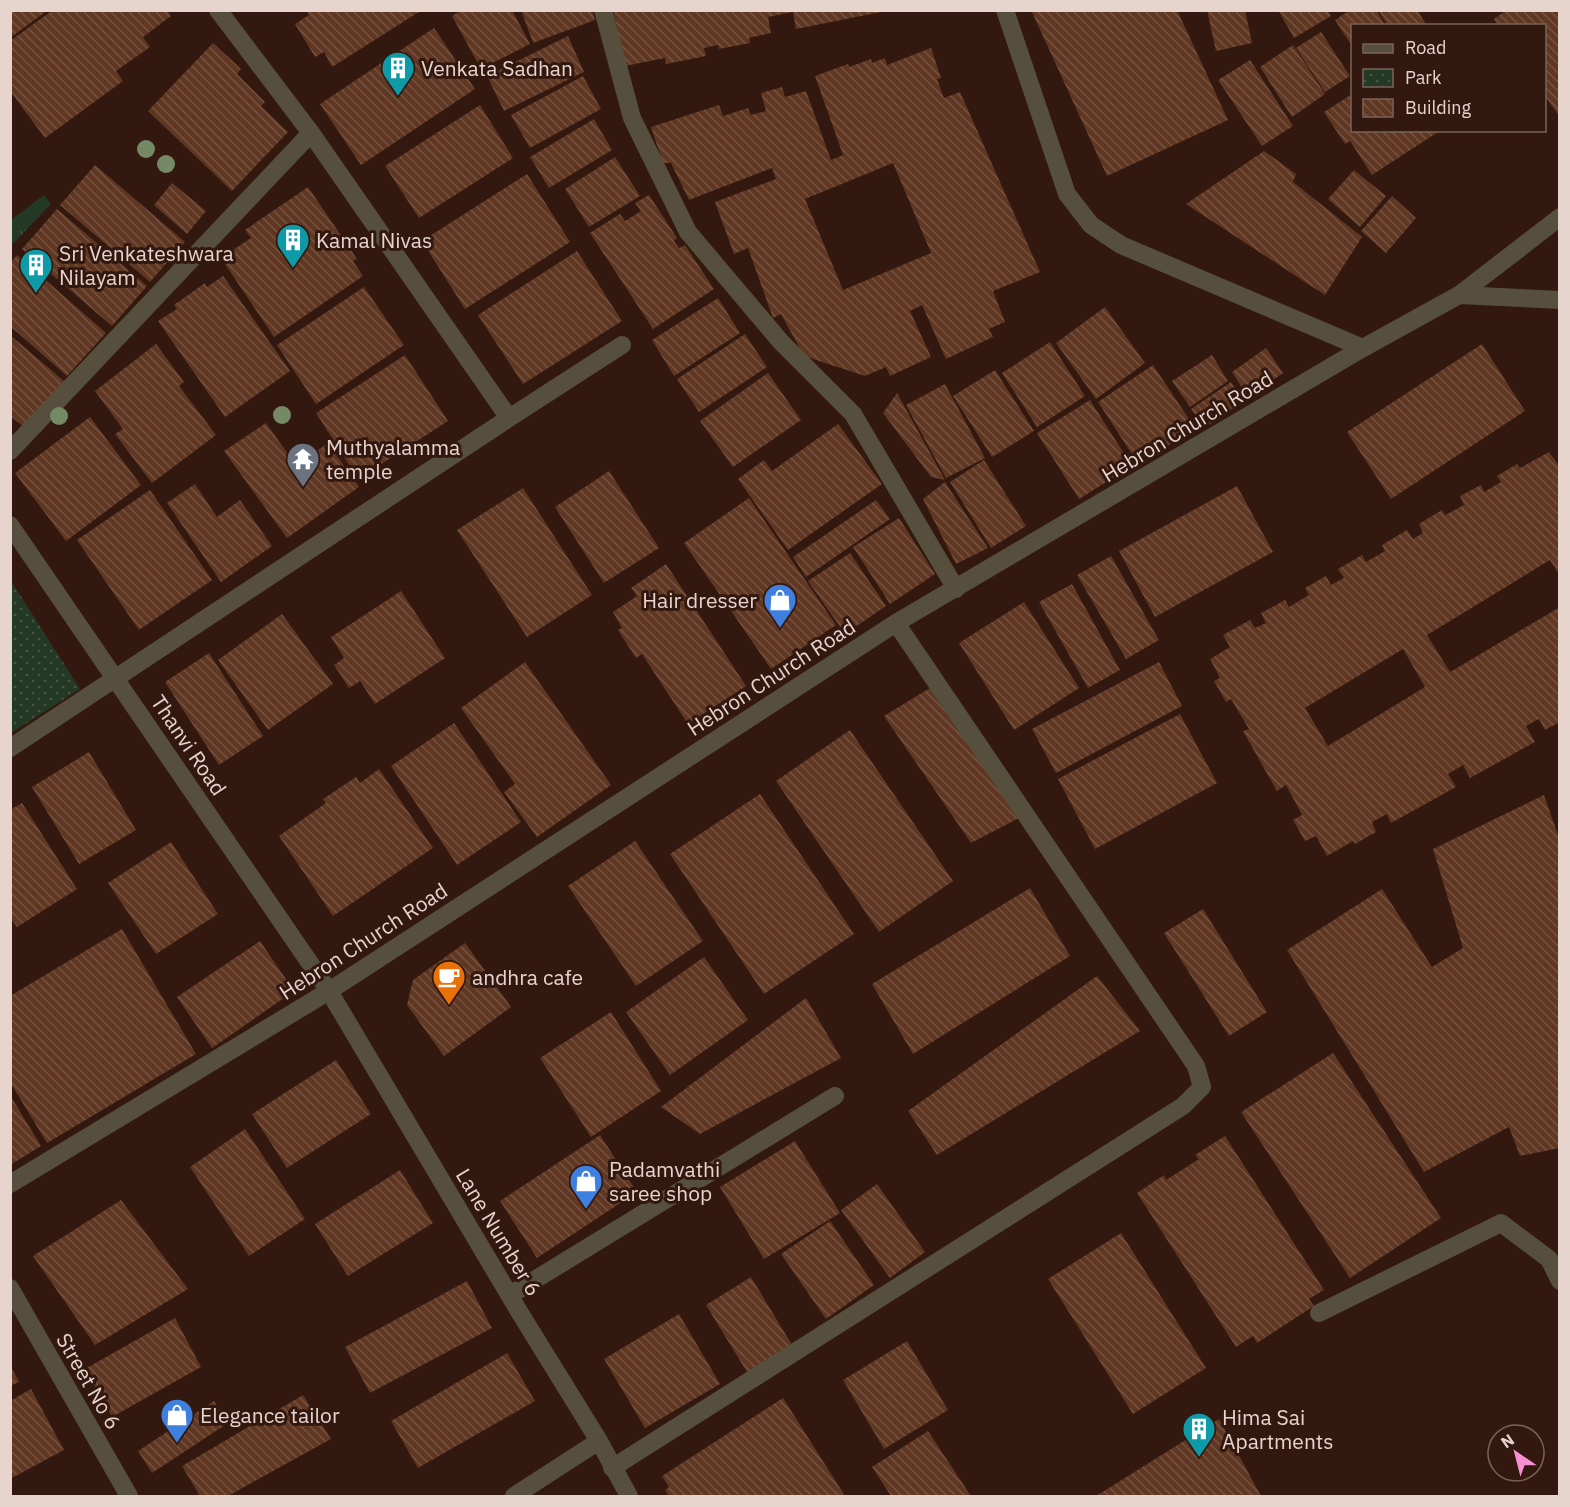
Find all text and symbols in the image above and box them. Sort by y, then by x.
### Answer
legend [1351,24,1546,132]
text: Road [1405,36,1446,59]
building icon: Venkata Sadhan [380,50,416,97]
place label: Venkata Sadhan [421,54,573,82]
text: Park [1405,66,1442,89]
text: Building [1405,96,1472,119]
building icon: Kamal Nivas [275,222,311,269]
place label: Kamal Nivas [316,226,432,254]
place label: Sri Venkateshwara Nilayam [59,239,234,291]
building icon: Sri Venkateshwara Nilayam [18,247,54,294]
street label: Hebron Church Road [1096,364,1278,488]
place label: Muthyalamma temple [326,433,460,485]
temple icon: Muthyalamma temple [285,441,321,488]
shop icon: Hair dresser [762,582,798,629]
place label: Hair dresser [642,586,757,614]
street label: Hebron Church Road [682,612,860,742]
street label: Thanvi Road [145,689,233,801]
street label: Hebron Church Road [274,876,452,1006]
cafe icon: andhra cafe [431,959,467,1006]
place label: andhra cafe [472,963,583,991]
place label: Padamvathi saree shop [609,1155,720,1207]
street label: Lane Number 6 [450,1163,548,1301]
shop icon: Padamvathi saree shop [568,1163,604,1210]
street label: Street No 6 [50,1328,128,1434]
shop icon: Elegance tailor [159,1397,195,1444]
place label: Elegance tailor [200,1401,340,1429]
place label: Hima Sai Apartments [1222,1403,1333,1455]
building icon: Hima Sai Apartments [1181,1411,1217,1458]
north arrow [1486,1423,1546,1483]
text: N [1497,1429,1518,1452]

